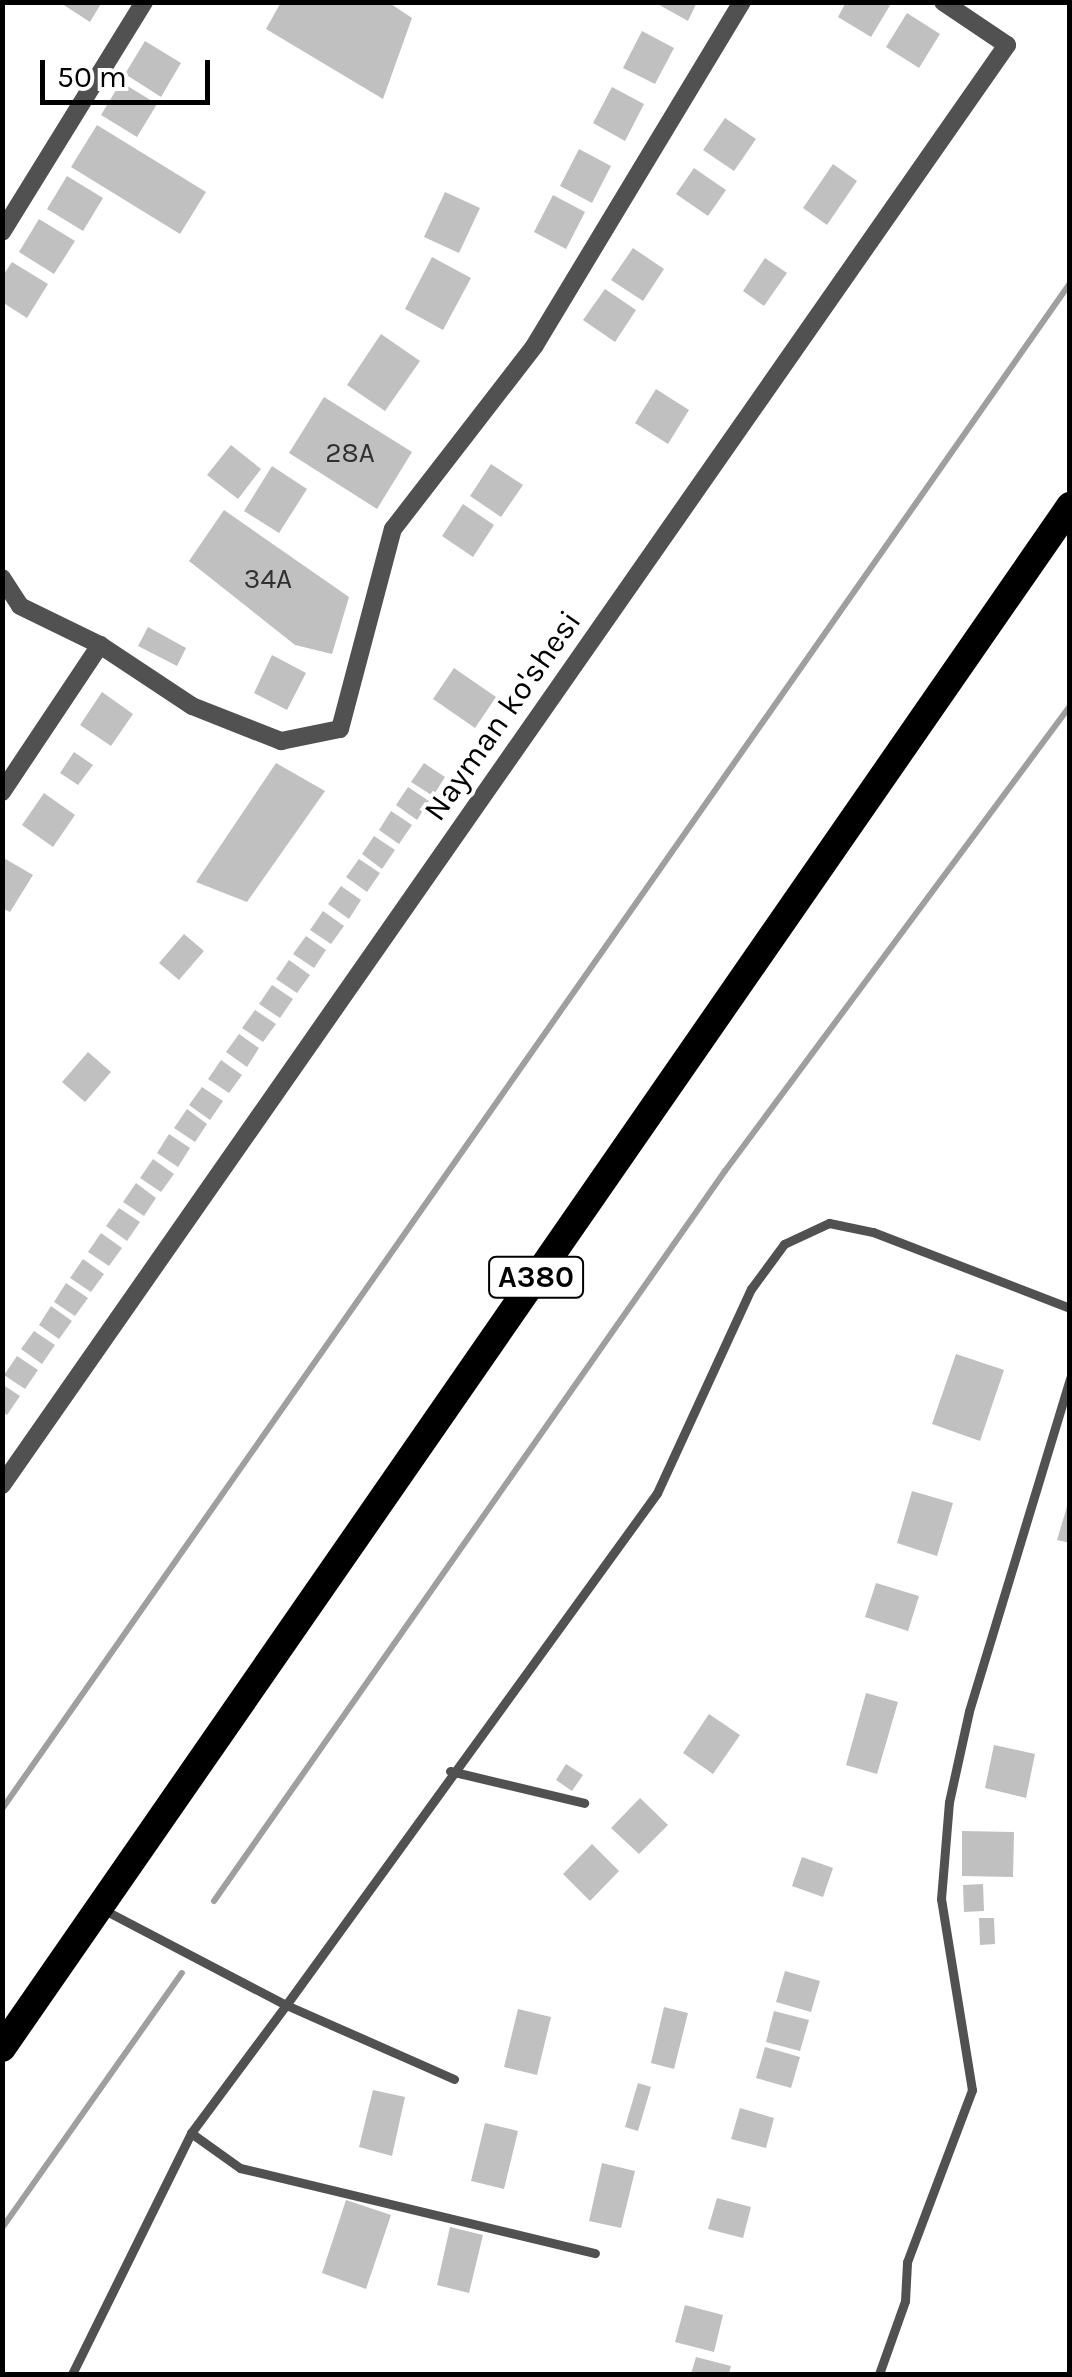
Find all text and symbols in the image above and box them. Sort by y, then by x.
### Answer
scale bar [45,40,215,102]
text: 50 m [57,59,127,95]
house number: 28A [325,436,375,470]
house number: 34A [244,562,292,596]
street label: Nayman ko'shesi [416,604,590,828]
road number: A380 [486,1252,586,1302]

